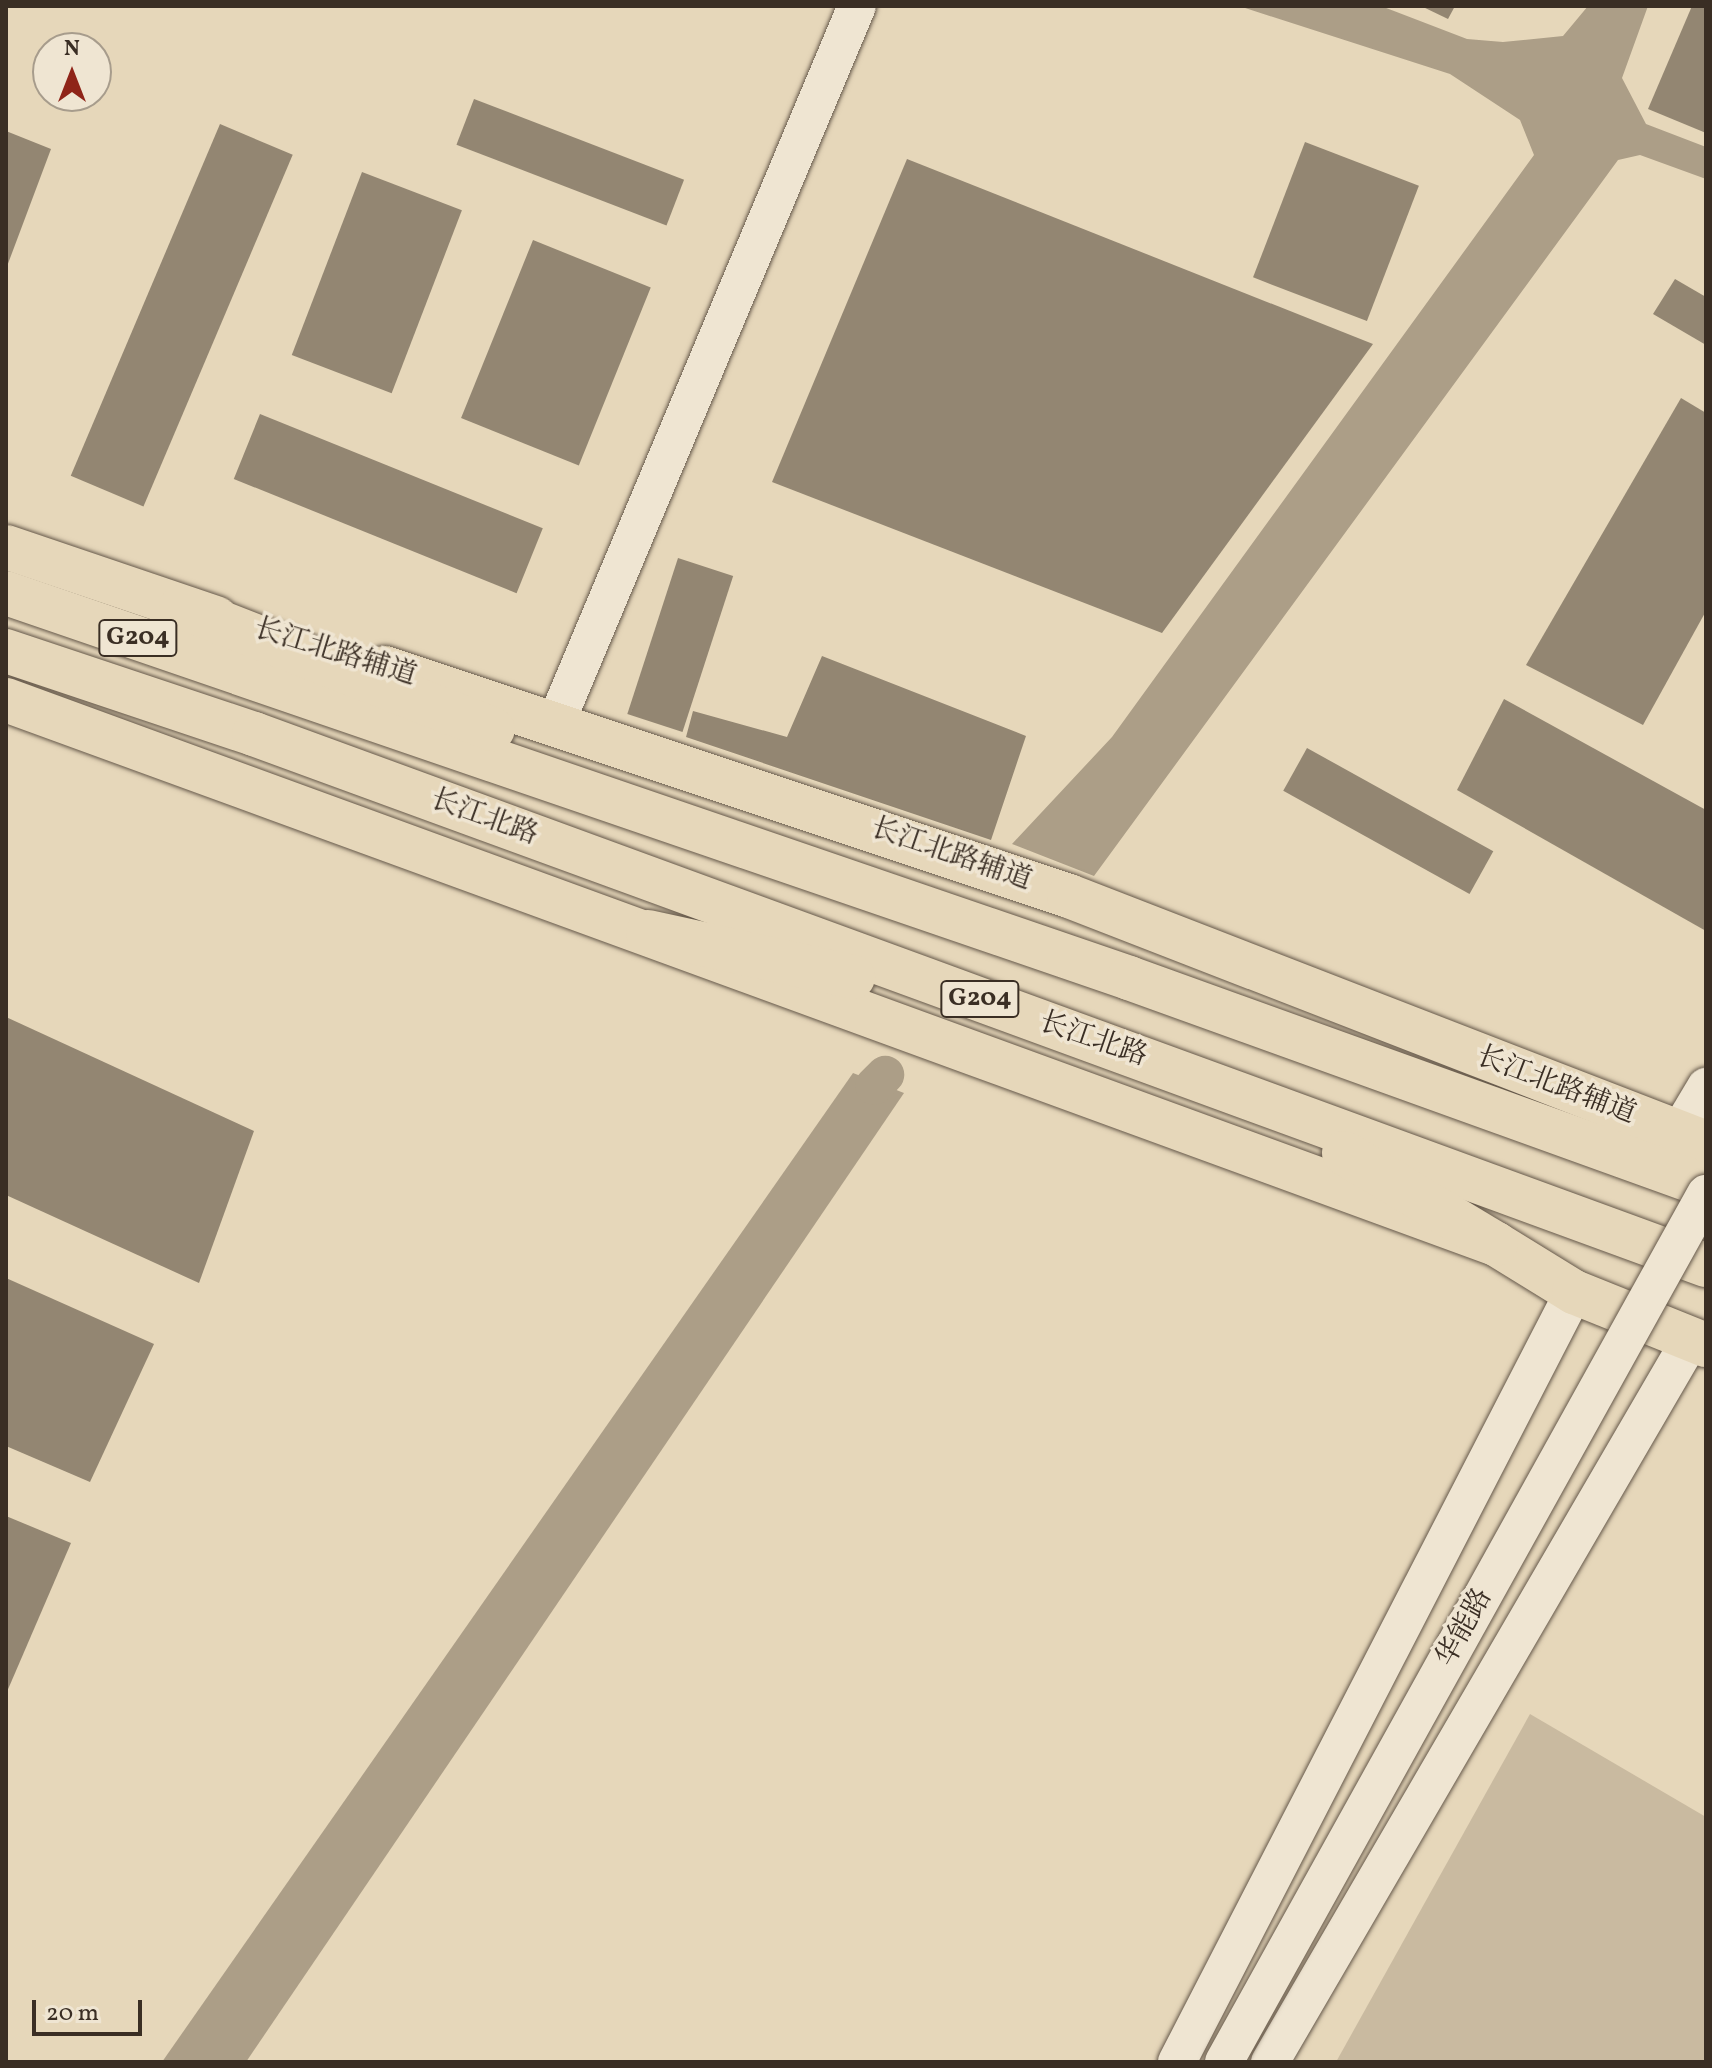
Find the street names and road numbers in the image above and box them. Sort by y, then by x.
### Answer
street label: 长江北路辅道 [250,612,420,694]
road number: G204 [98,616,178,660]
street label: 长江北路 [426,783,542,853]
street label: 长江北路辅道 [866,812,1036,898]
road number: G204 [940,977,1020,1021]
street label: 长江北路 [1035,1006,1151,1074]
street label: 长江北路辅道 [1472,1040,1640,1132]
street label: 华能路 [1430,1583,1500,1673]

